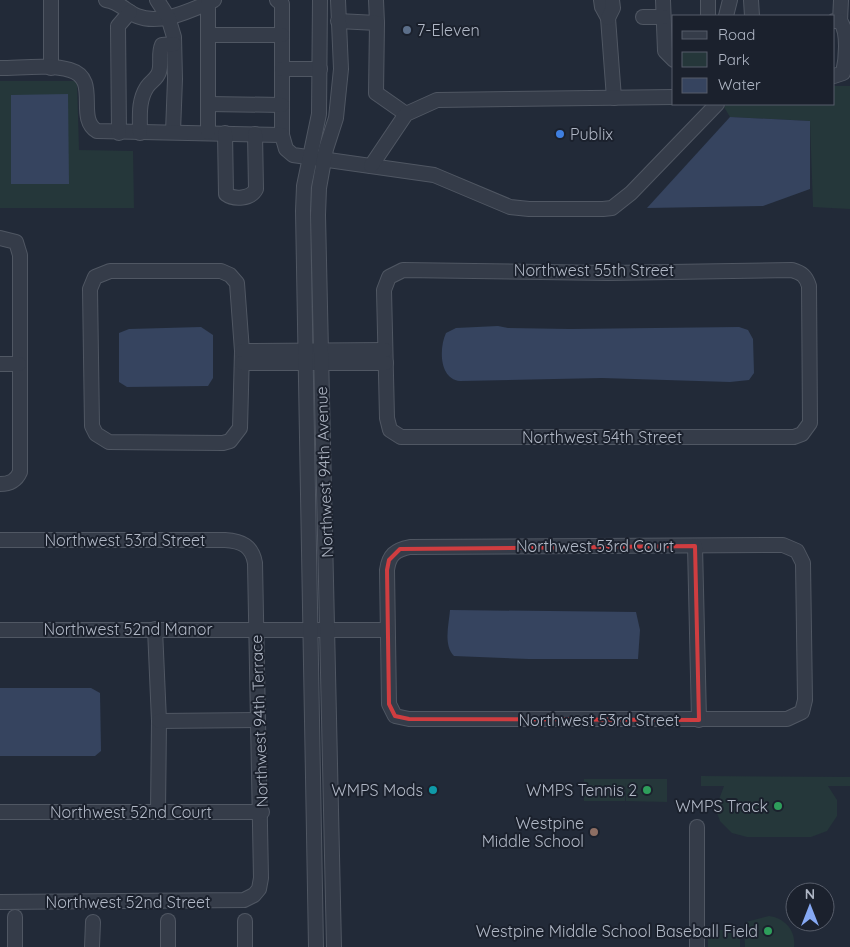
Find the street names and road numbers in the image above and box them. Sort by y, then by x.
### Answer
street label: Northwest 55th Street [514,260,674,280]
street label: Northwest 94th Avenue [311,386,337,558]
street label: Northwest 54th Street [522,427,682,447]
street label: Northwest 53rd Street [44,530,206,550]
street label: Northwest 53rd Court [516,536,674,556]
street label: Northwest 52nd Manor [43,619,213,639]
street label: Northwest 94th Terrace [246,634,272,808]
street label: Northwest 53rd Street [518,710,680,730]
street label: Northwest 52nd Court [50,802,212,822]
street label: Northwest 52nd Street [46,892,210,912]

